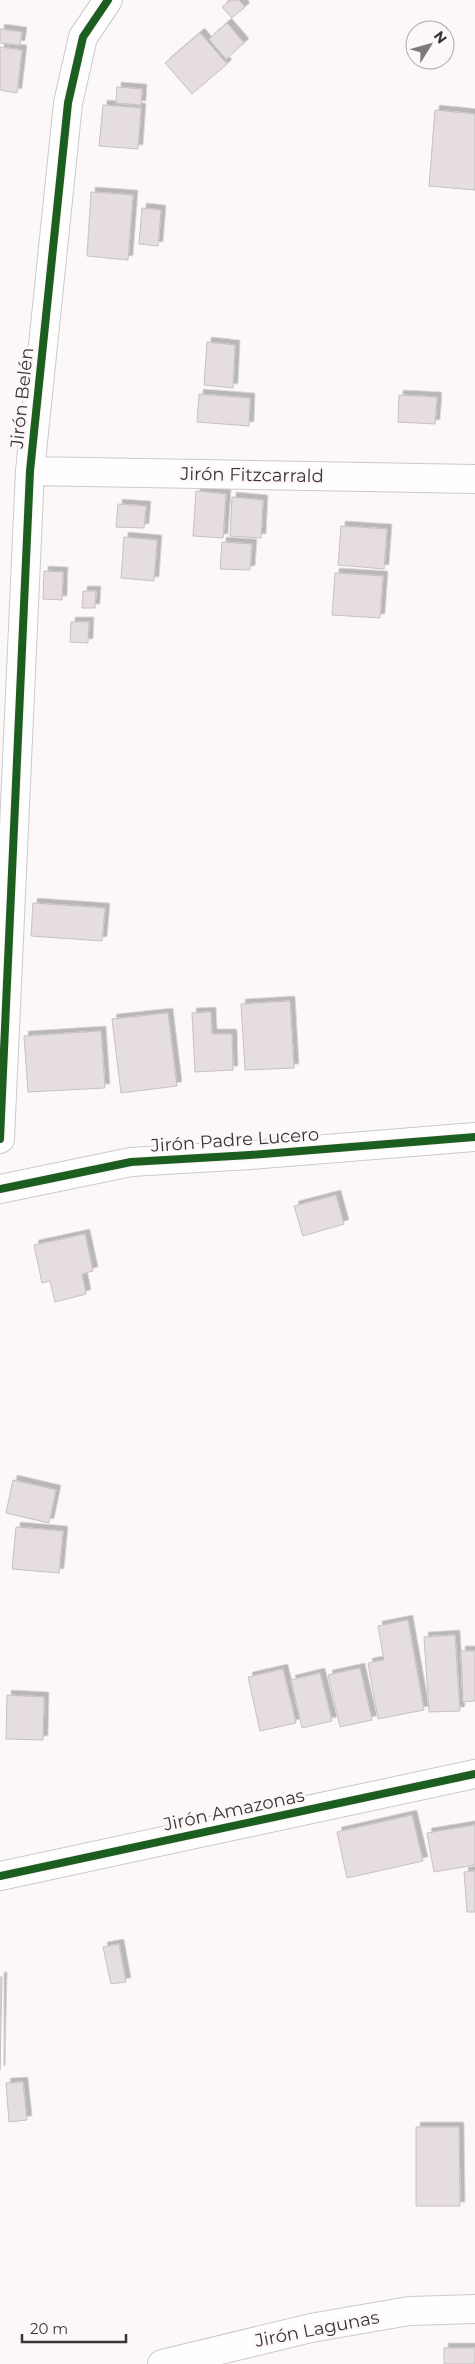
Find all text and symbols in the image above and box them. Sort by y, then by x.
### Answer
north arrow [405,20,455,70]
text: N [430,27,451,47]
street label: Jirón Belén [6,346,38,451]
street label: Jirón Fitzcarrald [179,463,324,487]
street label: Jirón Padre Lucero [149,1123,320,1157]
street label: Jirón Amazonas [161,1784,307,1836]
street label: Jirón Lagunas [252,2306,381,2352]
scale bar [22,2312,126,2344]
text: 20 m [30,2319,68,2338]

